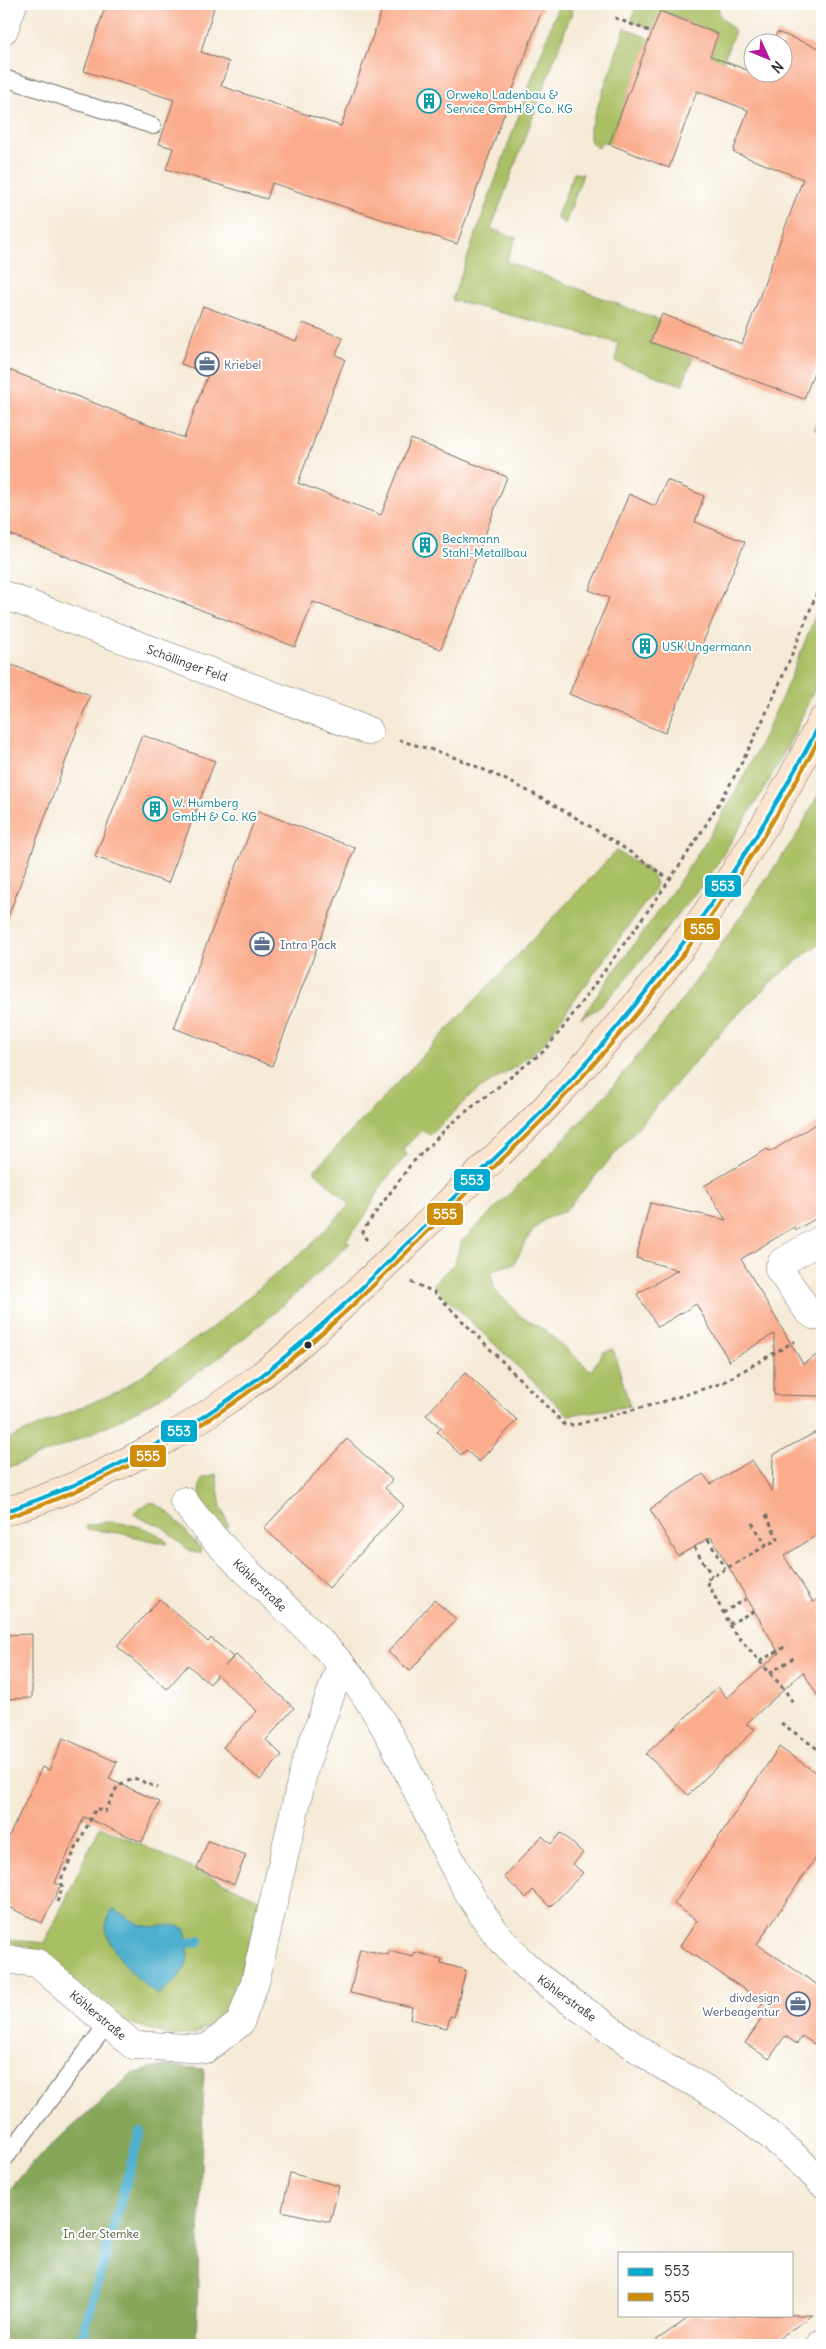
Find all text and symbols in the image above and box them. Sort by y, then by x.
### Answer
north arrow [744,32,794,82]
text: N [768,57,787,77]
place label: Orweko Ladenbau & Service GmbH & Co. KG [446,87,573,116]
building icon: Orweko Ladenbau & Service GmbH & Co. KG [416,88,442,114]
office icon: Kriebel [194,351,220,377]
place label: Kriebel [224,357,261,372]
place label: Beckmann Stahl-Metallbau [442,531,527,560]
building icon: Beckmann Stahl-Metallbau [412,532,438,558]
building icon: USK Ungermann [632,633,658,659]
place label: USK Ungermann [662,639,752,654]
street label: Schöllinger Feld [145,641,229,685]
place label: W. Humberg GmbH & Co. KG [172,795,257,824]
building icon: W. Humberg GmbH & Co. KG [142,796,168,822]
line badge: 553 [704,874,742,898]
text: 553 [711,877,735,895]
line badge: 555 [683,917,721,941]
text: 555 [690,920,714,938]
office icon: Intra Pack [249,931,275,957]
place label: Intra Pack [280,937,336,952]
line badge: 553 [453,1168,491,1192]
text: 553 [460,1171,484,1189]
line badge: 555 [426,1202,464,1226]
text: 555 [433,1205,457,1223]
unlabelled marker [303,1340,313,1350]
line badge: 553 [160,1419,198,1443]
text: 553 [167,1422,191,1440]
line badge: 555 [129,1444,167,1468]
text: 555 [136,1447,160,1465]
street label: Köhlerstraße [230,1556,290,1614]
street label: Köhlerstraße [535,1972,599,2024]
street label: Köhlerstraße [67,1987,129,2043]
place label: divdesign Werbeagentur [702,1990,780,2019]
office icon: divdesign Werbeagentur [785,1991,811,2017]
park label: In der Stemke [63,2226,139,2241]
legend [618,2252,794,2316]
text: 553 [664,2261,690,2280]
text: 555 [664,2287,690,2306]

